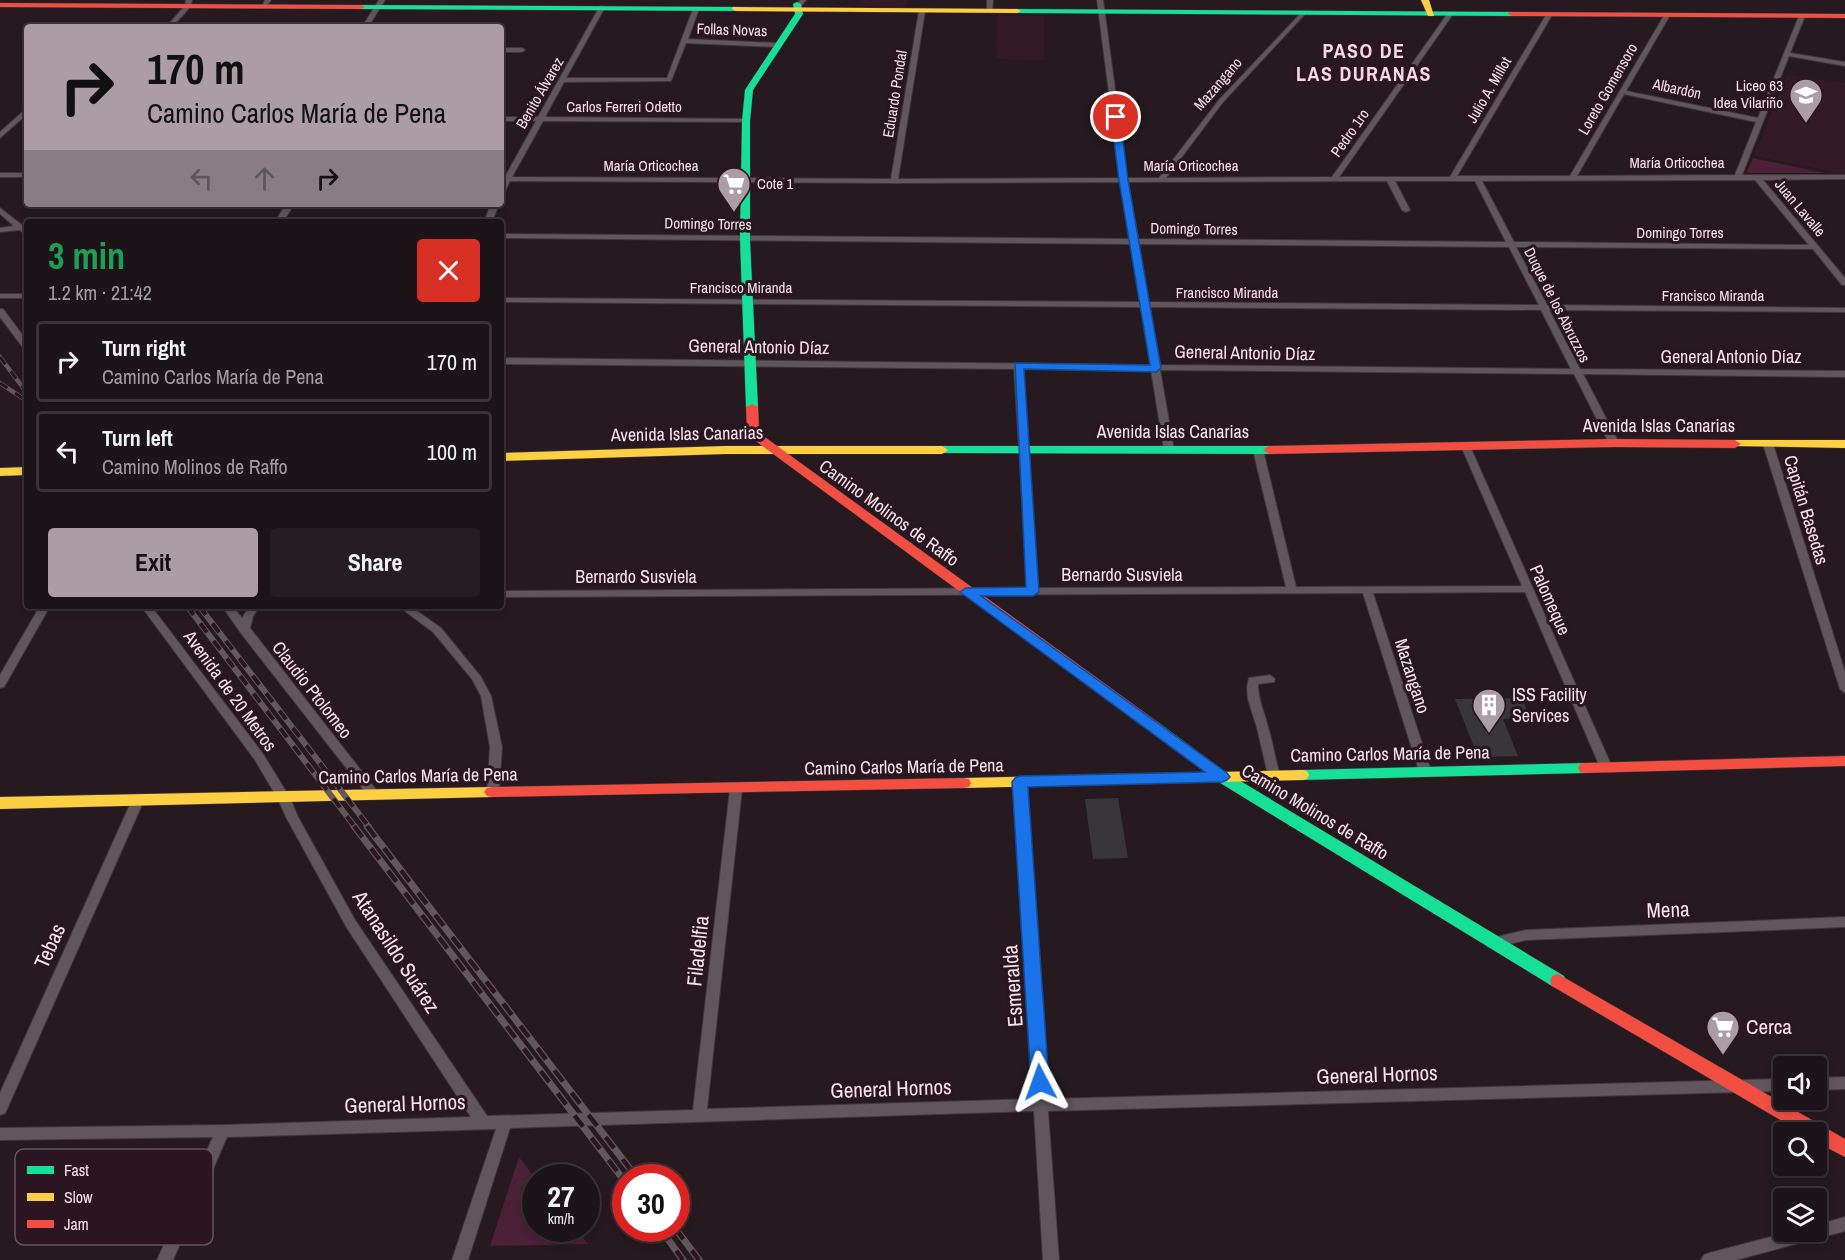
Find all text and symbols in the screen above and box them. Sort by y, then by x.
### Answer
street label: Follas Novas [696,18,768,41]
district label: PASO DE LAS DURANAS [1296,37,1432,87]
street label: Loreto Gomensoro [1573,39,1642,138]
text: 170 m [147,41,245,97]
icon: right [48,48,126,126]
street label: Eduardo Pondal [877,49,912,139]
street label: Mazangano [1189,52,1247,115]
street label: Julio A. Millot [1461,52,1516,127]
street label: Benito Álvarez [511,53,568,132]
street label: Albardón [1650,73,1703,104]
place label: Liceo 63 Idea Vilariño [1713,75,1783,113]
school or university icon: Liceo 63 Idea Vilariño [1788,77,1824,124]
pin [1090,91,1141,142]
text: Camino Carlos María de Pena [147,95,446,131]
street label: Carlos Ferreri Odetto [566,96,682,117]
icon: arrive [1099,100,1132,133]
street label: Pedro 1ro [1325,104,1374,161]
street label: María Orticochea [1629,152,1725,173]
street label: María Orticochea [603,155,699,176]
street label: María Orticochea [1143,155,1239,176]
icon: left [185,162,218,195]
icon: ahead [248,162,281,195]
icon: right [311,162,344,195]
supermarket icon: Cote 1 [716,166,752,213]
place label: Cote 1 [757,173,793,194]
street label: Juan Lavalle [1770,174,1831,241]
street label: Domingo Torres [664,212,752,235]
street label: Domingo Torres [1150,217,1238,240]
street label: Domingo Torres [1636,222,1724,243]
text: 3 min [48,232,125,280]
button: close [417,239,480,302]
street label: Duque de los Abruzzos [1519,244,1596,366]
street label: Francisco Miranda [690,277,792,298]
text: 1.2 km · 21:42 [48,279,152,306]
street label: Francisco Miranda [1176,282,1278,303]
street label: Francisco Miranda [1662,285,1764,306]
text: Turn right [102,333,186,363]
street label: General Antonio Díaz [688,333,830,360]
street label: General Antonio Díaz [1174,339,1316,366]
street label: General Antonio Díaz [1660,344,1802,369]
icon: right [51,345,84,378]
text: 170 m [427,347,477,377]
text: Camino Carlos María de Pena [102,363,324,390]
street label: Avenida Islas Canarias [1582,413,1735,438]
street label: Avenida Islas Canarias [1096,419,1249,444]
street label: Avenida Islas Canarias [610,420,763,447]
text: Turn left [102,423,173,453]
icon: left [51,435,84,468]
text: 100 m [427,437,477,467]
street label: Capitán Basedas [1778,452,1835,568]
text: Camino Molinos de Raffo [102,453,288,480]
street label: Camino Molinos de Raffo [814,453,964,572]
button: Exit [48,528,258,597]
button: Share [270,528,480,597]
street label: Palomeque [1524,561,1577,639]
street label: Bernardo Susviela [1061,562,1183,587]
street label: Bernardo Susviela [575,564,697,589]
street label: Avenida de 20 Metros [177,624,283,756]
street label: Mazangano [1389,635,1436,716]
street label: Claudio Ptolomeo [266,636,358,744]
place label: ISS Facility Services [1512,682,1587,728]
building icon: ISS Facility Services [1471,687,1507,734]
street label: Camino Carlos María de Pena [1290,739,1490,768]
street label: Camino Carlos María de Pena [804,752,1004,781]
street label: Camino Molinos de Raffo [1237,758,1393,865]
street label: Camino Carlos María de Pena [318,761,518,790]
street label: Atanasildo Suárez [345,884,447,1019]
street label: Mena [1646,894,1690,925]
street label: Filadelfia [679,914,716,988]
street label: Tebas [27,919,72,973]
street label: Esmeralda [995,944,1030,1028]
supermarket icon: Cerca [1705,1009,1741,1056]
place label: Cerca [1746,1012,1792,1041]
position arrow [1008,1050,1072,1114]
map controls [1773,1056,1827,1242]
button: sound [1773,1056,1827,1110]
street label: General Hornos [1316,1058,1438,1091]
street label: General Hornos [830,1072,952,1105]
street label: General Hornos [344,1087,466,1120]
button: search [1773,1122,1827,1176]
legend [15,1149,213,1245]
text: Fast [64,1159,89,1181]
speed limit sign: 30 [612,1164,690,1242]
text: 27 [547,1176,575,1216]
text: Slow [64,1186,93,1208]
button: layers [1773,1188,1827,1242]
text: km/h [548,1208,574,1229]
text: Jam [64,1213,89,1235]

